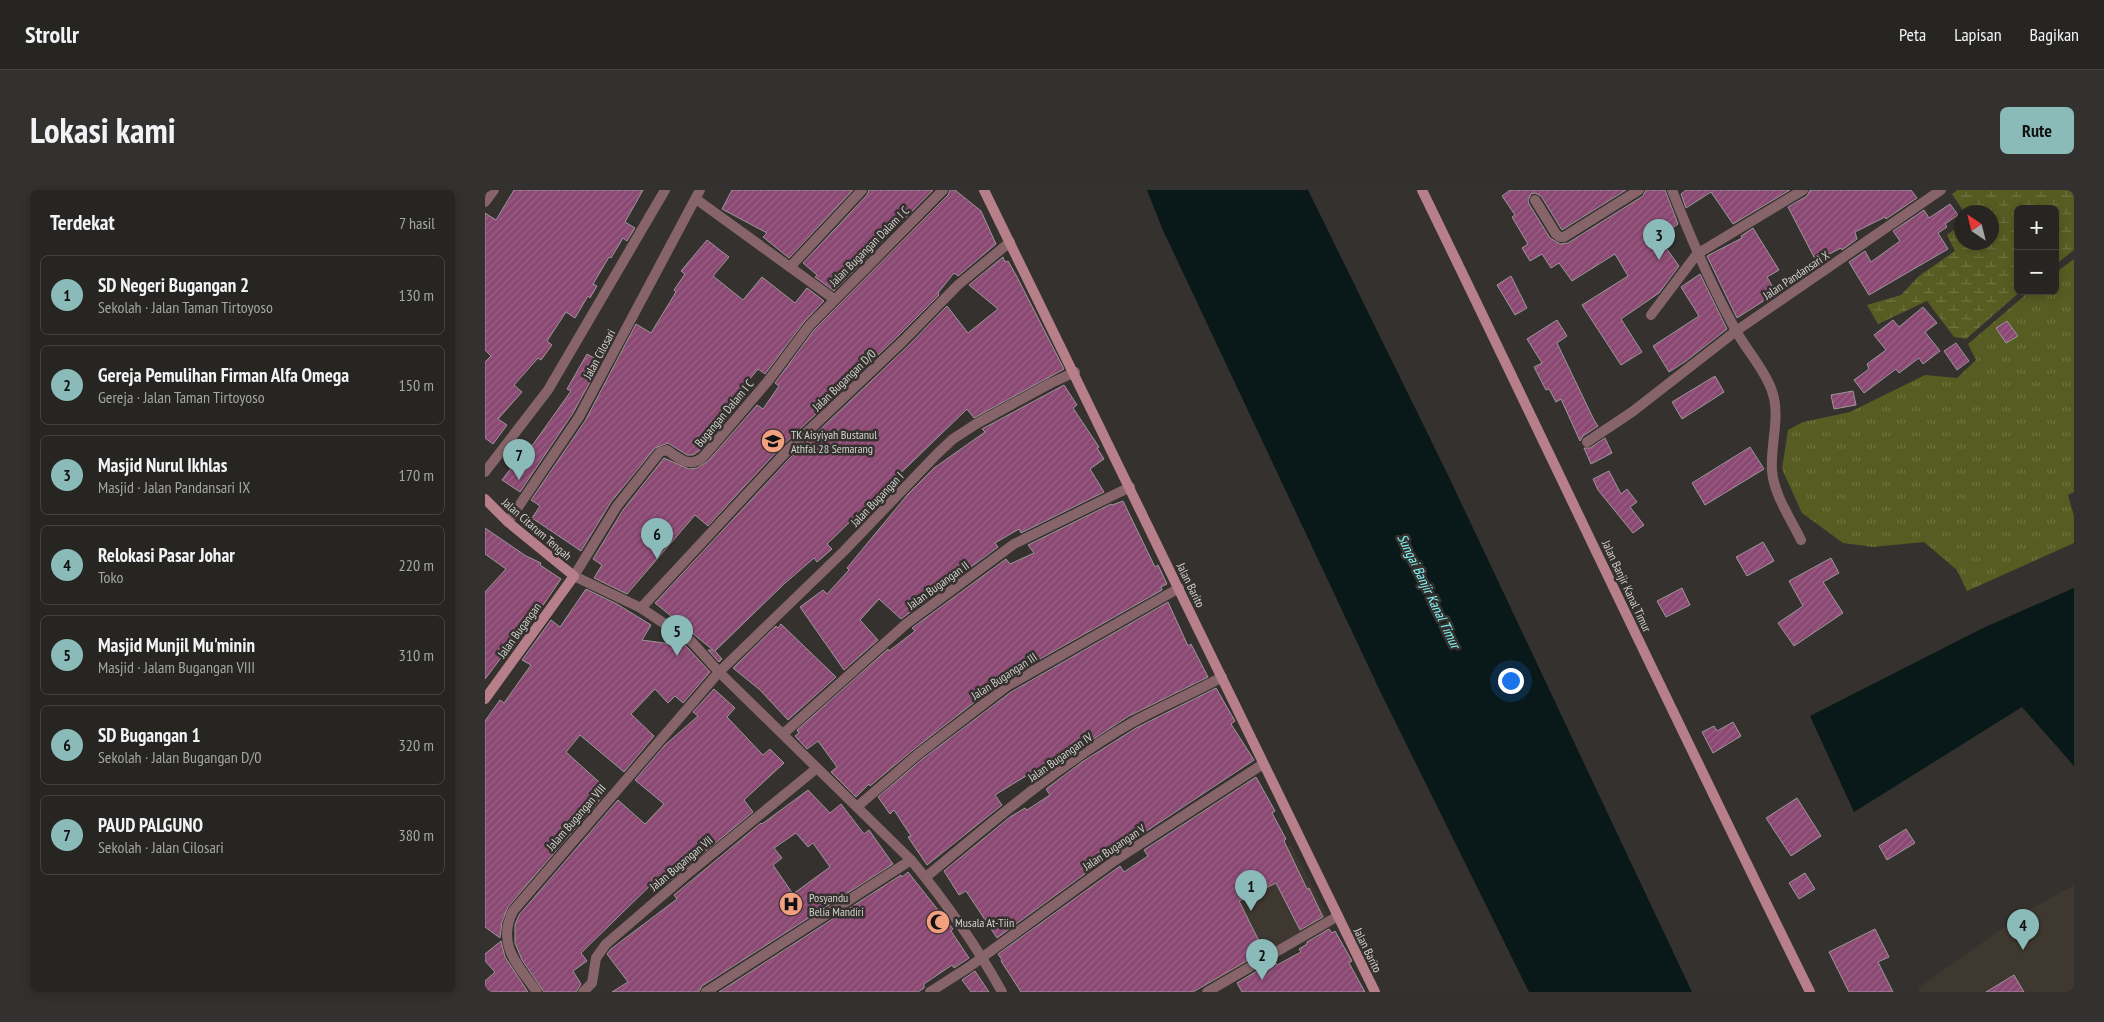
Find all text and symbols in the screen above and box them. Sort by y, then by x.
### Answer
text: Strollr [25,19,79,50]
text: Peta [1899,23,1926,46]
text: Lapisan [1954,23,2002,46]
text: Bagikan [2030,23,2079,46]
text: Lokasi kami [30,107,176,153]
button: Rute [2000,107,2074,154]
street label: Jalan Bugangan Dalam I C [825,203,912,290]
north arrow [1954,205,1999,250]
map controls [2014,205,2059,295]
button: + [2014,205,2059,250]
text: Terdekat [50,209,115,236]
text: 7 hasil [399,213,435,233]
pin: 3 [1643,219,1675,260]
street label: Jalan Pandansari X [1759,247,1832,303]
button: − [2014,250,2059,295]
text: SD Negeri Bugangan 2 [98,273,249,297]
text: 1 [63,285,71,305]
text: 130 m [399,285,434,305]
text: Sekolah · Jalan Taman Tirtoyoso [98,297,273,317]
street label: Jalan Cilosari [579,327,618,382]
street label: Jalan Bugangan D/0 [808,346,879,415]
text: Gereja Pemulihan Firman Alfa Omega [98,363,349,387]
text: 2 [63,375,71,395]
text: 150 m [399,375,434,395]
street label: Bugangan Dalam I C [691,376,757,450]
text: Gereja · Jalan Taman Tirtoyoso [98,387,265,407]
place label: TK Aisyiyah Bustanul Athfal 28 Semarang [791,427,877,456]
school or university icon: TK Aisyiyah Bustanul Athfal 28 Semarang [760,428,786,454]
pin: 7 [503,439,535,480]
text: Masjid Nurul Ikhlas [98,453,227,477]
text: 3 [63,465,71,485]
text: 170 m [399,465,434,485]
street label: Jalan Bugangan I [847,469,907,530]
text: Masjid · Jalan Pandansari IX [98,477,250,497]
street label: Jalan Citarum Tengah [498,494,575,563]
pin: 6 [641,518,673,559]
water label: Sungai Banjir Kanal Timur [1393,531,1465,653]
street label: Jalan Banjir Kanal Timur [1599,537,1655,635]
text: Relokasi Pasar Johar [98,543,235,567]
text: 4 [63,555,71,575]
text: 220 m [399,555,434,575]
street label: Jalan Bugangan II [903,558,972,613]
street label: Jalan Barito [1173,559,1208,610]
text: Toko [98,567,123,587]
street label: Jalan Bugangan [493,600,544,661]
pin: 5 [661,615,693,656]
text: Masjid Munjil Mu'minin [98,633,255,657]
text: 5 [63,645,71,665]
text: 310 m [399,645,434,665]
street label: Jalan Bugangan III [967,649,1040,703]
text: Masjid · Jalam Bugangan VIII [98,657,255,677]
your location [1498,668,1524,694]
text: SD Bugangan 1 [98,723,201,747]
street label: Jalan Bugangan IV [1024,729,1096,785]
text: 6 [63,735,71,755]
text: 320 m [399,735,434,755]
text: Sekolah · Jalan Bugangan D/0 [98,747,261,767]
street label: Jalam Bugangan VIII [542,781,609,854]
text: PAUD PALGUNO [98,813,203,837]
street label: Jalan Bugangan V [1079,820,1149,874]
text: 7 [63,825,71,845]
text: 380 m [399,825,434,845]
street label: Jalan Bugangan VII [646,832,716,894]
text: Sekolah · Jalan Cilosari [98,837,224,857]
pin: 1 [1235,870,1267,911]
place label: Posyandu Belia Mandiri [809,890,864,919]
hospital icon: Posyandu Belia Mandiri [778,891,804,917]
mosque icon: Musala At-Tiin [925,909,951,935]
pin: 4 [2007,909,2039,950]
place label: Musala At-Tiin [955,915,1014,930]
street label: Jalan Barito [1350,924,1385,975]
pin: 2 [1246,939,1278,980]

